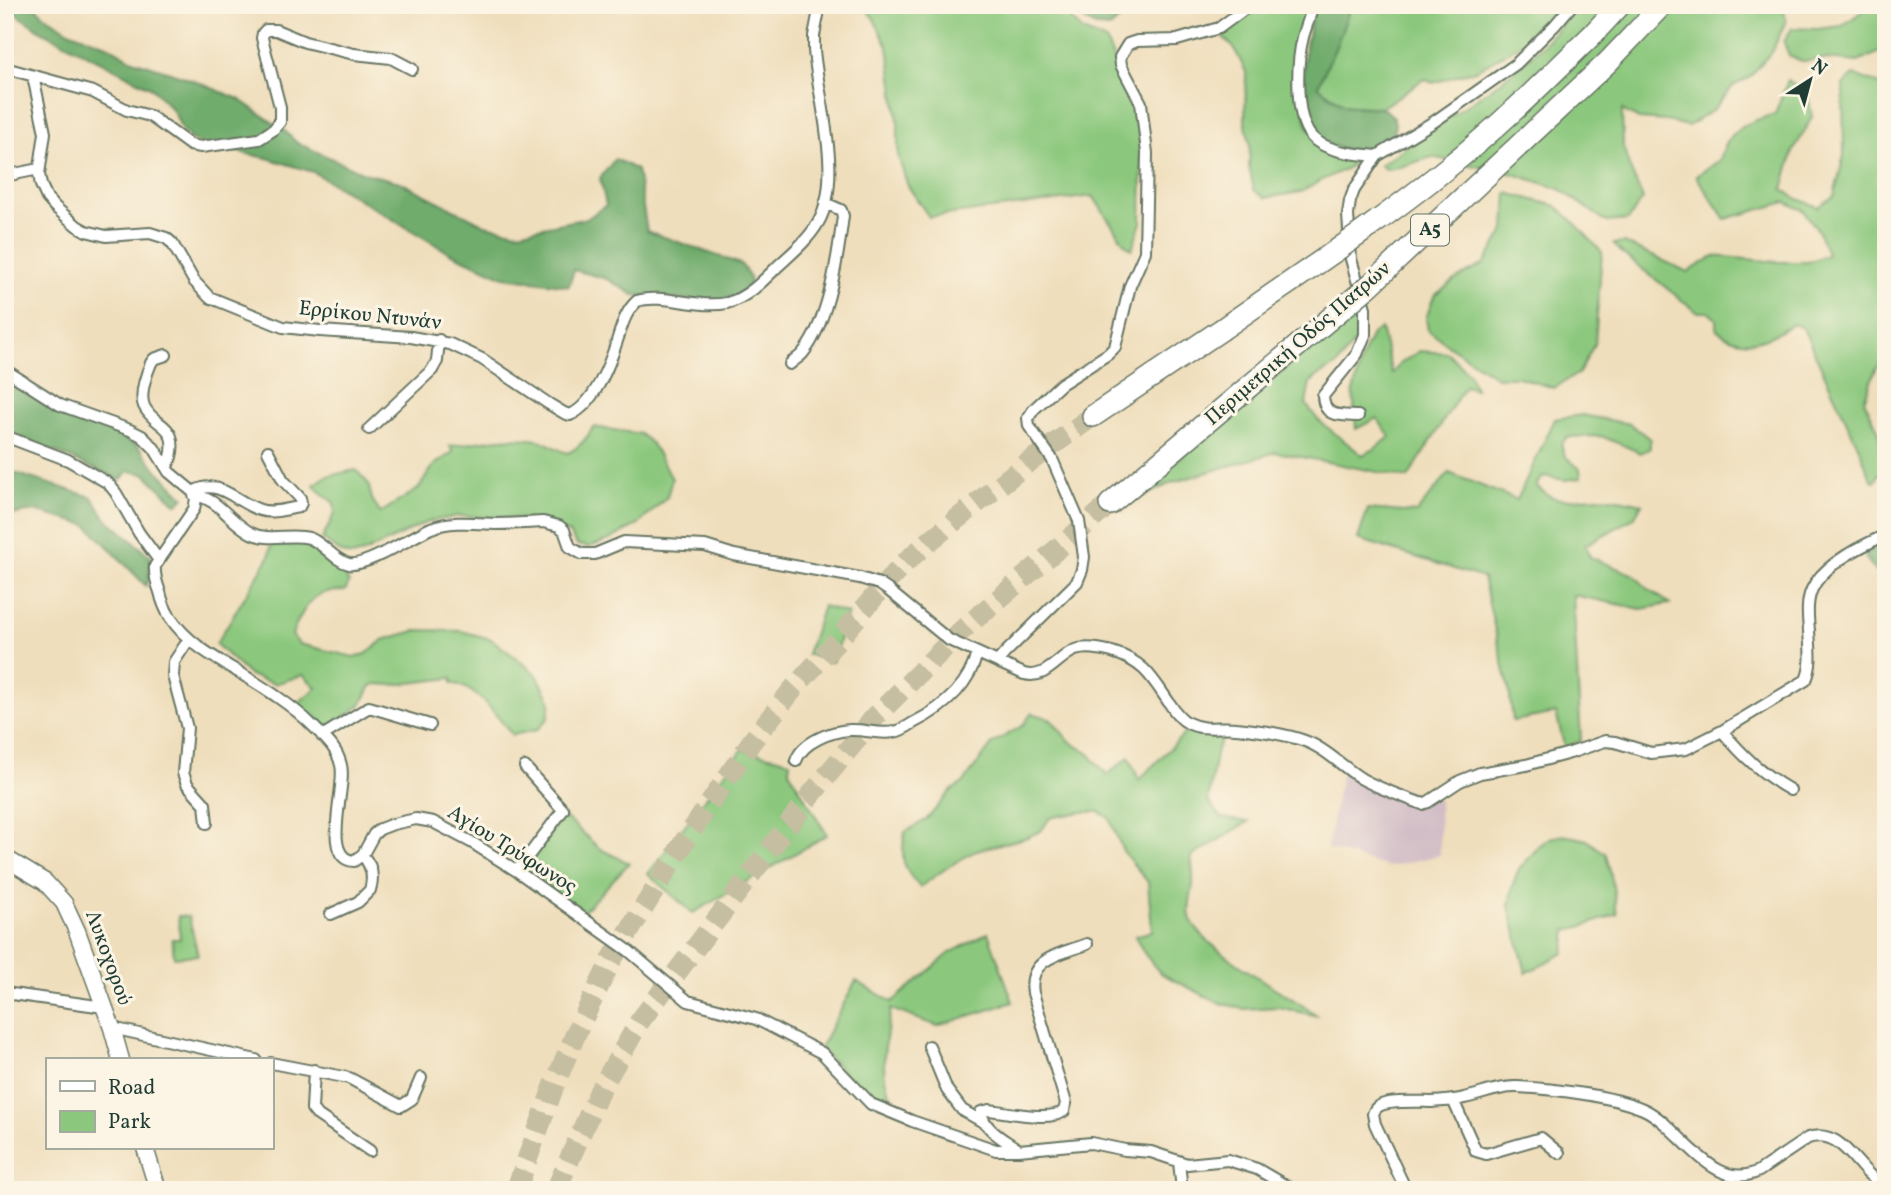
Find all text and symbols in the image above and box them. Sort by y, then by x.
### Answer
north arrow [1776,46,1846,116]
text: N [1806,53,1832,83]
road number: Α5 [1411,214,1449,246]
street label: Περιμετρική Οδός Πατρών [1199,255,1397,433]
street label: Ερρίκου Ντυνάν [297,294,443,338]
street label: Αγίου Τρύφωνος [442,798,582,902]
street label: Λυκοχορού [77,906,139,1010]
legend [46,1058,273,1150]
text: Road [108,1074,155,1103]
text: Park [108,1108,151,1137]

